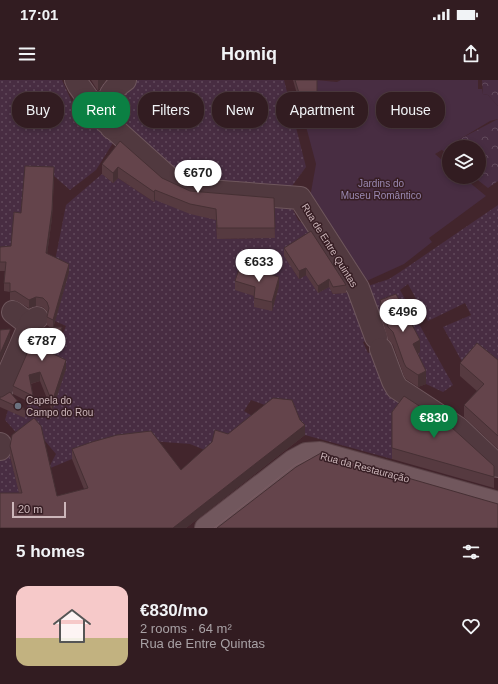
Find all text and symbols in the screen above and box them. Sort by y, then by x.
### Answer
text: 17:01 [20,6,58,23]
icon: menu [16,43,38,65]
icon: share [460,43,482,65]
text: Homiq [221,44,277,64]
chip: Buy [12,92,64,128]
chip: Rent [72,92,130,128]
chip: Filters [138,92,204,128]
chip: New [212,92,268,128]
chip: Apartment [276,92,368,128]
chip: House [376,92,445,128]
map controls [442,140,486,184]
button: layers [442,140,486,184]
pin: €670 [174,160,222,194]
text: €670 [184,165,212,180]
park label: Jardins do Museu Romântico [341,178,422,201]
street label: Rua de Entre Quintas [299,202,360,289]
pin: €633 [235,249,283,283]
text: €633 [245,254,273,269]
pin: €496 [379,299,427,333]
text: €496 [389,304,417,319]
pin: €787 [18,328,66,362]
text: €787 [28,333,56,348]
place label: Capela do Campo do Rou [26,395,93,418]
marker: Capela do Campo do Rou [13,401,23,411]
pin: €830 [410,405,458,439]
text: €830 [420,410,448,425]
street label: Rua da Restauração [319,450,411,485]
scale bar [12,500,66,519]
text: 20 m [18,503,42,515]
icon: filters [460,541,482,563]
text: 5 homes [16,542,85,561]
text: €830/mo [140,601,208,620]
icon: home [48,602,96,650]
icon: heart [460,615,482,637]
text: 2 rooms · 64 m² [140,621,232,636]
text: Rua de Entre Quintas [140,636,265,651]

